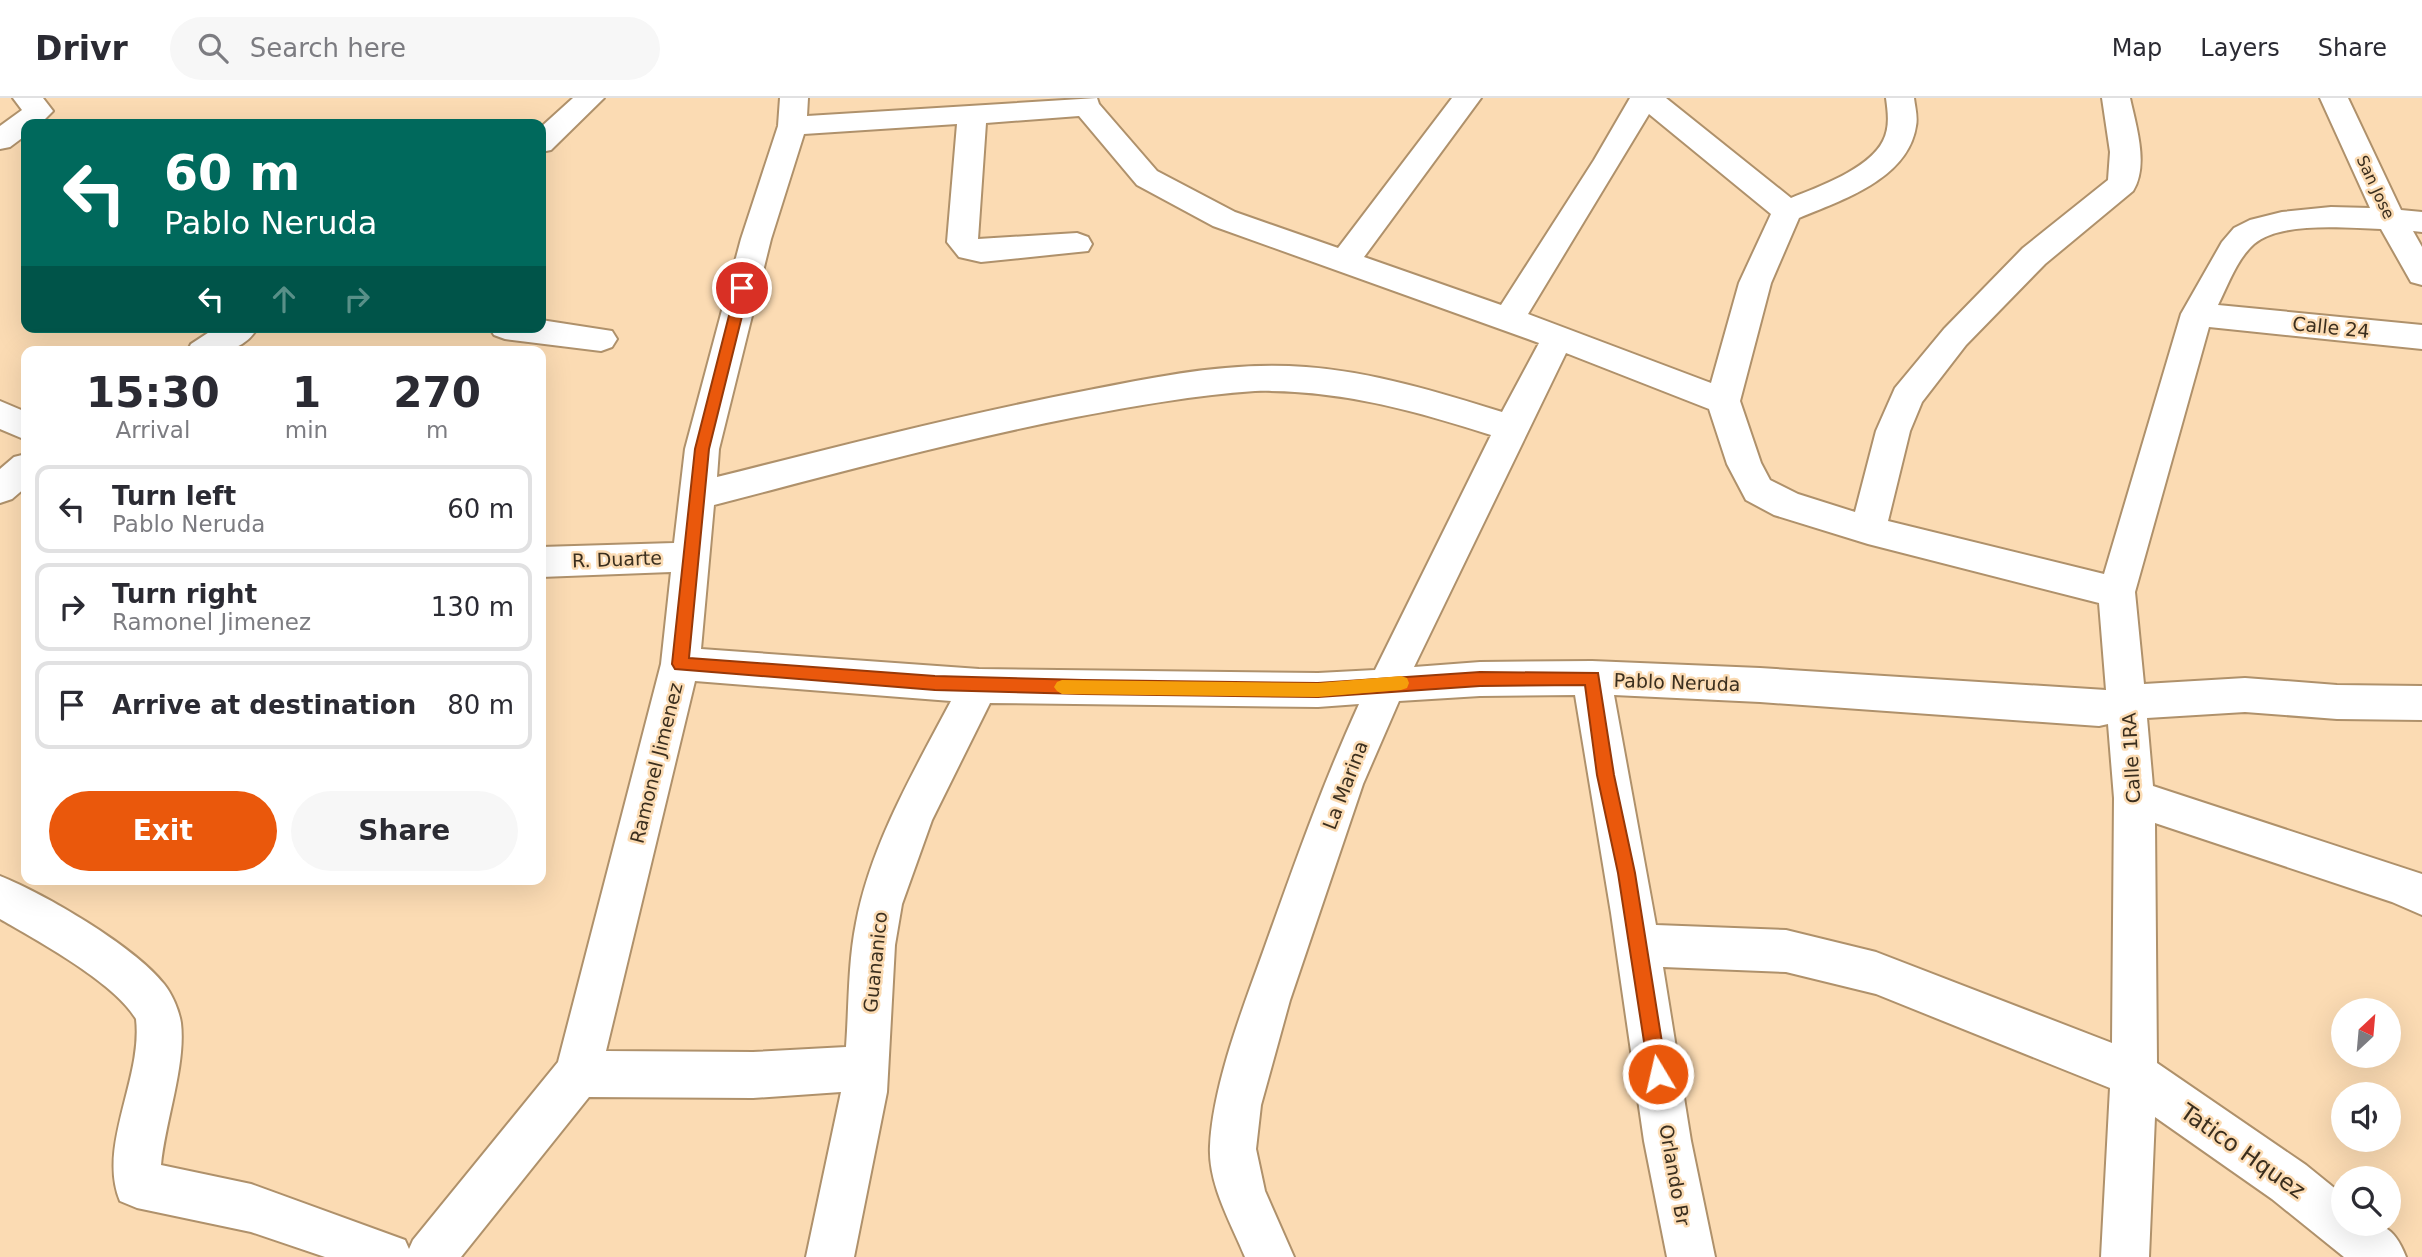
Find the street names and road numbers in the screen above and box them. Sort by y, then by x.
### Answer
street label: San Jose [2353,152,2398,222]
street label: Calle 24 [2291,312,2371,342]
street label: R. Duarte [572,546,662,572]
street label: Pablo Neruda [1613,669,1741,695]
street label: Ramonel Jimenez [625,681,687,845]
street label: Calle 1RA [2118,712,2144,804]
street label: La Marina [1318,738,1372,832]
street label: Guananico [859,910,891,1014]
street label: Tatico Hquez [2175,1098,2310,1204]
street label: Orlando Br [1655,1123,1695,1227]

